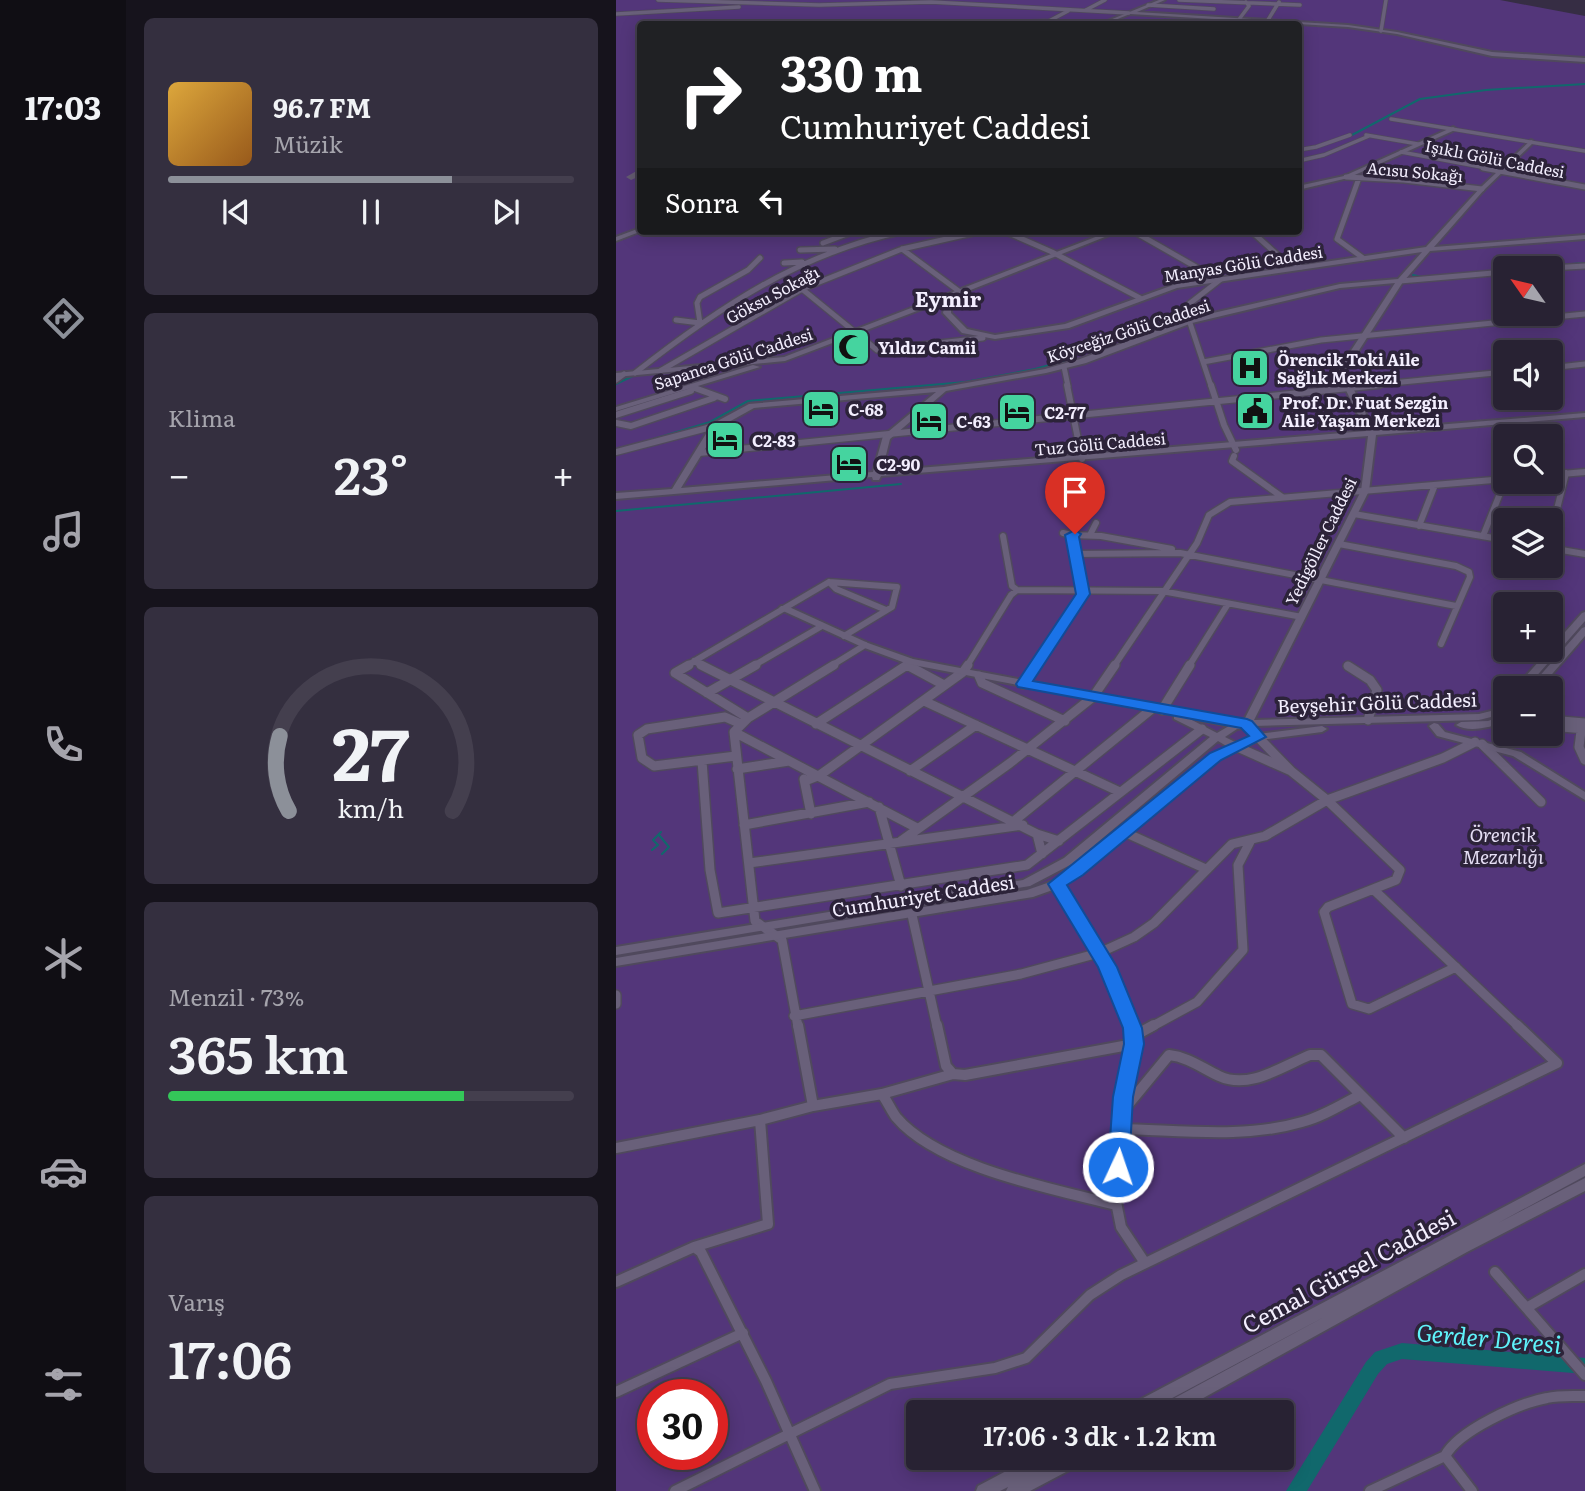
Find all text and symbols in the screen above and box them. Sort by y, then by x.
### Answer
text: 330 m [780,34,923,107]
icon: right [665,49,756,140]
text: 17:03 [25,82,101,130]
text: 96.7 FM [273,87,371,126]
text: Cumhuriyet Caddesi [780,101,1091,149]
text: Müzik [273,126,343,160]
street label: Işıklı Gölü Caddesi [1423,133,1567,183]
street label: Acısu Sokağı [1366,155,1464,187]
text: Sonra [665,182,739,221]
icon: left [753,182,791,220]
icon: previous [217,193,255,231]
icon: pause [352,193,390,231]
icon: next [487,193,525,231]
street label: Manyas Gölü Caddesi [1162,239,1324,287]
north arrow [1493,256,1563,326]
map controls [1493,256,1563,746]
street label: Göksu Sokağı [721,259,823,329]
district label: Eymir [915,282,982,313]
street label: Köyceğiz Gölü Caddesi [1043,292,1213,368]
icon: directions [39,294,88,343]
street label: Sapanca Gölü Caddesi [651,321,815,395]
mosque icon: Yıldız Camii [830,326,872,368]
place label: Yıldız Camii [878,335,977,359]
button: sound [1493,340,1563,410]
hospital icon: Örencik Toki Aile Sağlık Merkezi [1229,347,1271,389]
place label: Örencik Toki Aile Sağlık Merkezi [1277,347,1420,389]
hotel icon: C-68 [800,388,842,430]
public building icon: Prof. Dr. Fuat Sezgin Aile Yaşam Merkezi [1234,390,1276,432]
place label: Prof. Dr. Fuat Sezgin Aile Yaşam Merkezi [1282,390,1448,432]
hotel icon: C2-77 [996,391,1038,433]
place label: C-68 [848,397,884,421]
text: Klima [168,400,235,434]
hotel icon: C-63 [908,400,950,442]
place label: C2-77 [1044,400,1086,424]
place label: C-63 [956,409,991,433]
hotel icon: C2-83 [704,419,746,461]
button: search [1493,424,1563,494]
street label: Tuz Gölü Caddesi [1033,425,1167,461]
place label: C2-83 [752,428,796,452]
text: 23° [334,434,408,511]
hotel icon: C2-90 [828,443,870,485]
text: − [168,444,190,501]
text: + [552,444,574,501]
place label: C2-90 [876,452,920,476]
pin [1045,462,1105,534]
icon: arrive [1056,473,1094,511]
street label: Yedigöller Caddesi [1279,473,1361,609]
icon: music [39,507,88,556]
button: layers [1493,508,1563,578]
button: + [1493,592,1563,662]
button: − [1493,676,1563,746]
street label: Beyşehir Gölü Caddesi [1277,685,1477,719]
text: 27 [332,696,410,804]
icon: phone [39,720,88,769]
text: km/h [338,789,404,826]
park label: Örencik Mezarlığı [1462,820,1544,870]
street label: Cumhuriyet Caddesi [830,867,1016,923]
icon: climate [39,934,88,983]
text: Menzil · 73% [168,979,304,1013]
text: 365 km [168,1013,348,1090]
position arrow [1081,1130,1155,1204]
icon: car [39,1147,88,1196]
street label: Cemal Gürsel Caddesi [1235,1199,1461,1341]
text: Varış [168,1284,225,1318]
water label: Gerder Deresi [1415,1313,1563,1361]
text: 17:06 [168,1318,292,1395]
icon: filters [39,1360,88,1409]
speed limit sign: 30 [637,1379,728,1470]
text: 17:06 · 3 dk · 1.2 km [983,1415,1217,1454]

